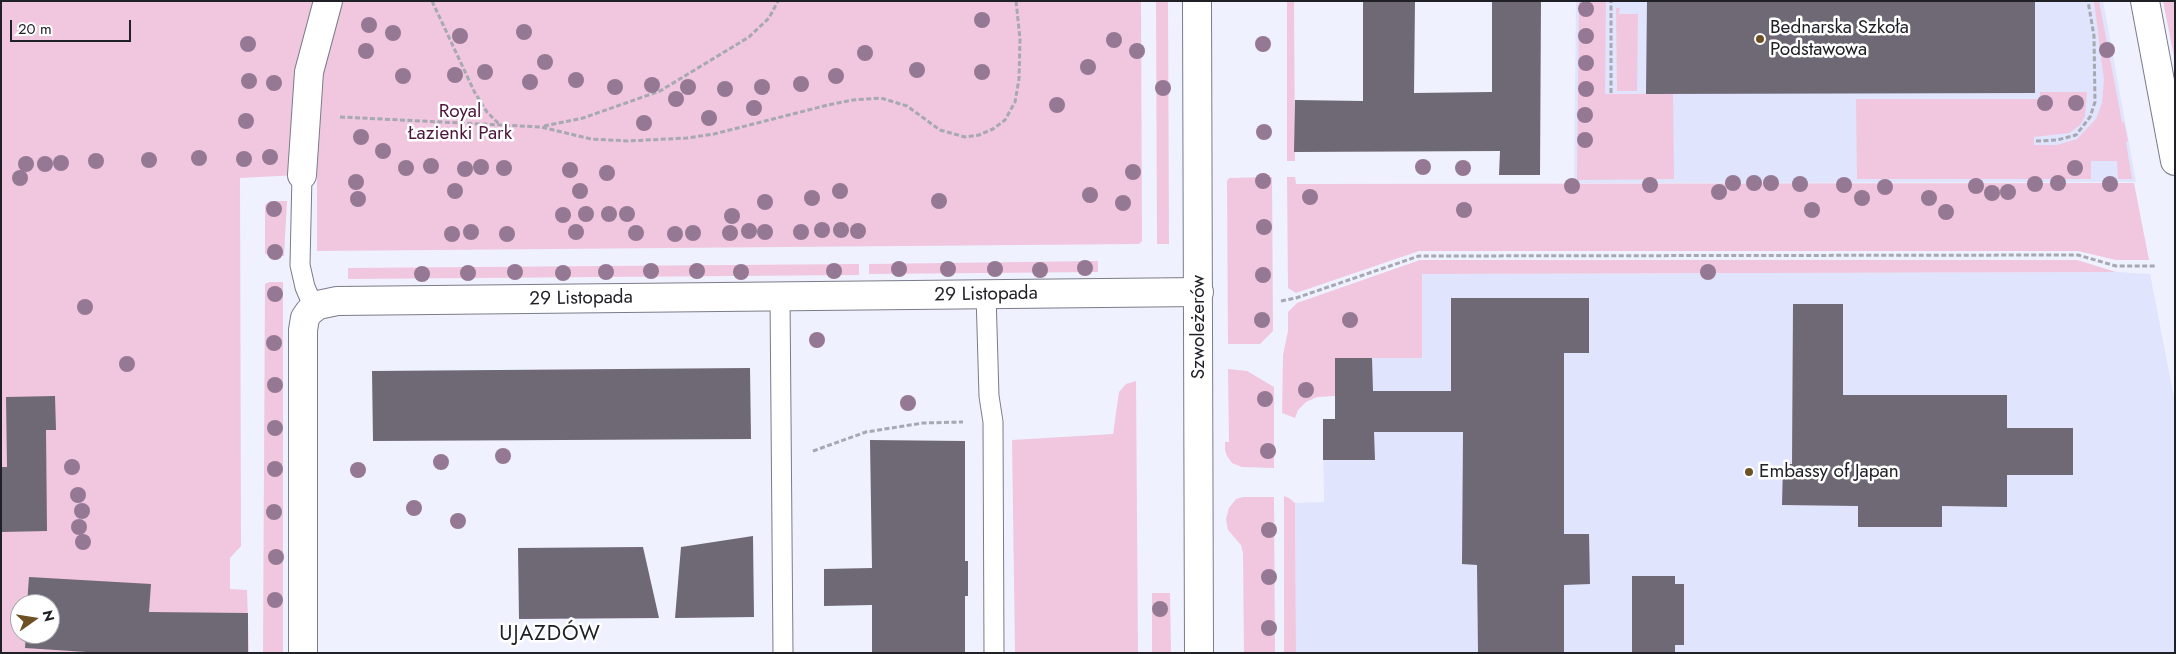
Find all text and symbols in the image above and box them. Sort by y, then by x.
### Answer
scale bar [12,10,134,42]
place label: Bednarska Szkoła Podstawowa [1770,17,1909,61]
text: 20 m [18,18,52,40]
marker: Bednarska Szkoła Podstawowa [1754,33,1766,45]
park label: Royal Łazienki Park [408,101,512,145]
street label: Szwoleżerów [1188,275,1210,379]
street label: 29 Listopada [934,283,1038,307]
street label: 29 Listopada [529,287,633,311]
place label: Embassy of Japan [1759,461,1899,483]
marker: Embassy of Japan [1743,466,1755,478]
north arrow [10,594,60,644]
text: N [38,608,60,624]
district label: UJAZDÓW [498,622,602,648]

